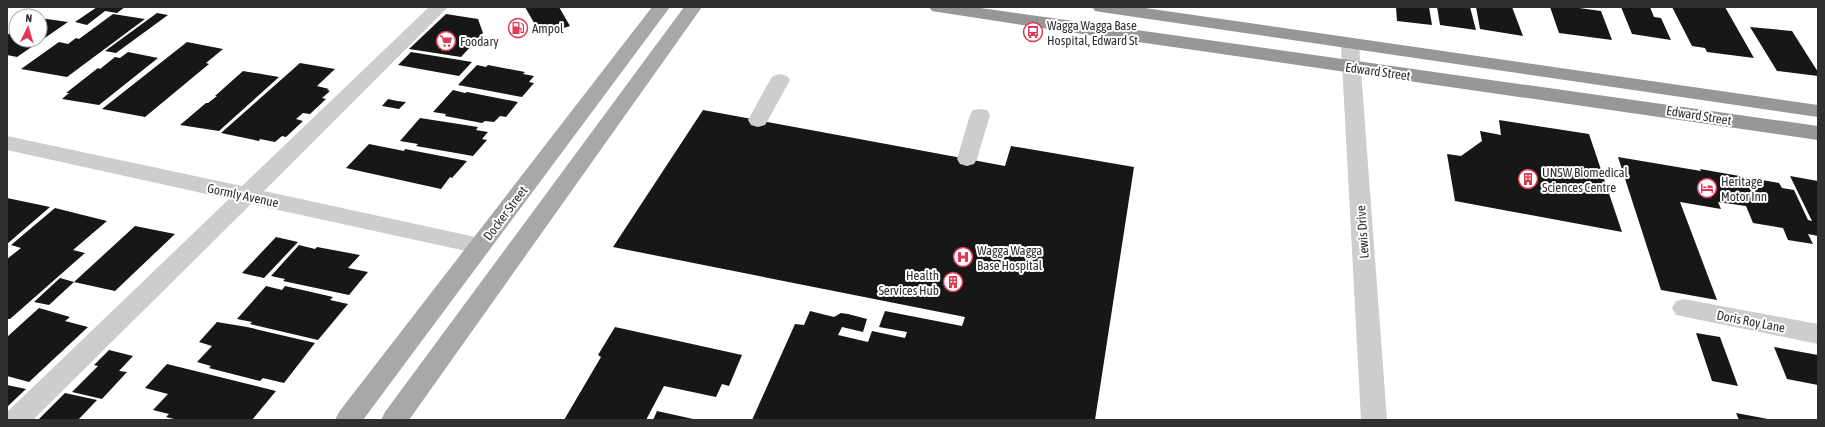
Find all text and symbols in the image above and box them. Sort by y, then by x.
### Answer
north arrow [8,8,48,48]
text: N [25,12,33,24]
fuel station icon: Ampol [507,17,529,39]
place label: Wagga Wagga Base Hospital, Edward St [1047,18,1138,48]
place label: Ampol [532,21,564,36]
bus stop icon: Wagga Wagga Base Hospital, Edward St [1022,21,1044,43]
supermarket icon: Foodary [435,30,457,52]
place label: Foodary [460,34,499,49]
street label: Edward Street [1344,59,1412,84]
street label: Edward Street [1665,103,1733,128]
place label: UNSW Biomedical Sciences Centre [1542,165,1628,195]
building icon: UNSW Biomedical Sciences Centre [1517,168,1539,190]
place label: Heritage Motor Inn [1721,174,1767,204]
hotel icon: Heritage Motor Inn [1696,177,1718,199]
street label: Gormly Avenue [206,181,280,210]
street label: Docker Street [480,183,531,243]
street label: Lewis Drive [1353,205,1372,259]
place label: Wagga Wagga Base Hospital [977,243,1043,273]
hospital icon: Wagga Wagga Base Hospital [952,246,974,268]
place label: Health Services Hub [878,268,939,298]
building icon: Health Services Hub [942,271,964,293]
street label: Doris Roy Lane [1715,307,1787,335]

